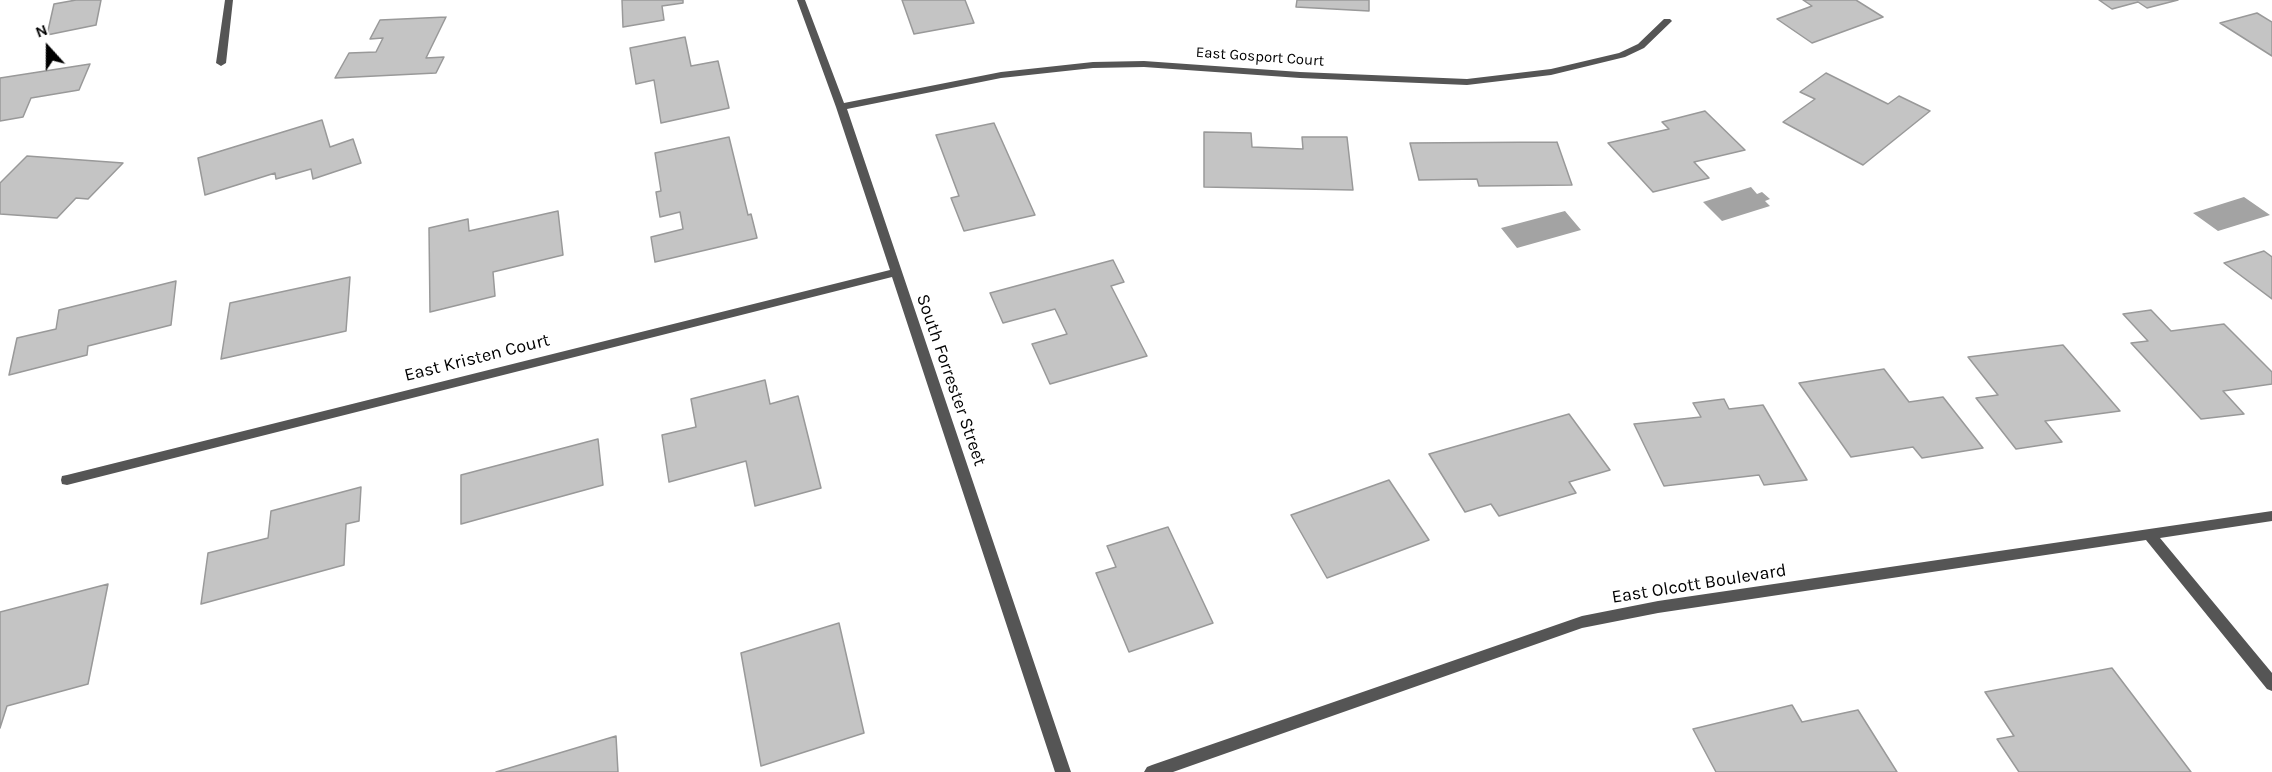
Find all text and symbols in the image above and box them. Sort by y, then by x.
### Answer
north arrow [18,18,78,78]
text: N [33,20,50,42]
street label: East Gosport Court [1195,44,1325,70]
street label: South Forrester Street [911,291,991,469]
street label: East Kristen Court [402,329,552,387]
street label: East Olcott Boulevard [1610,560,1788,608]

